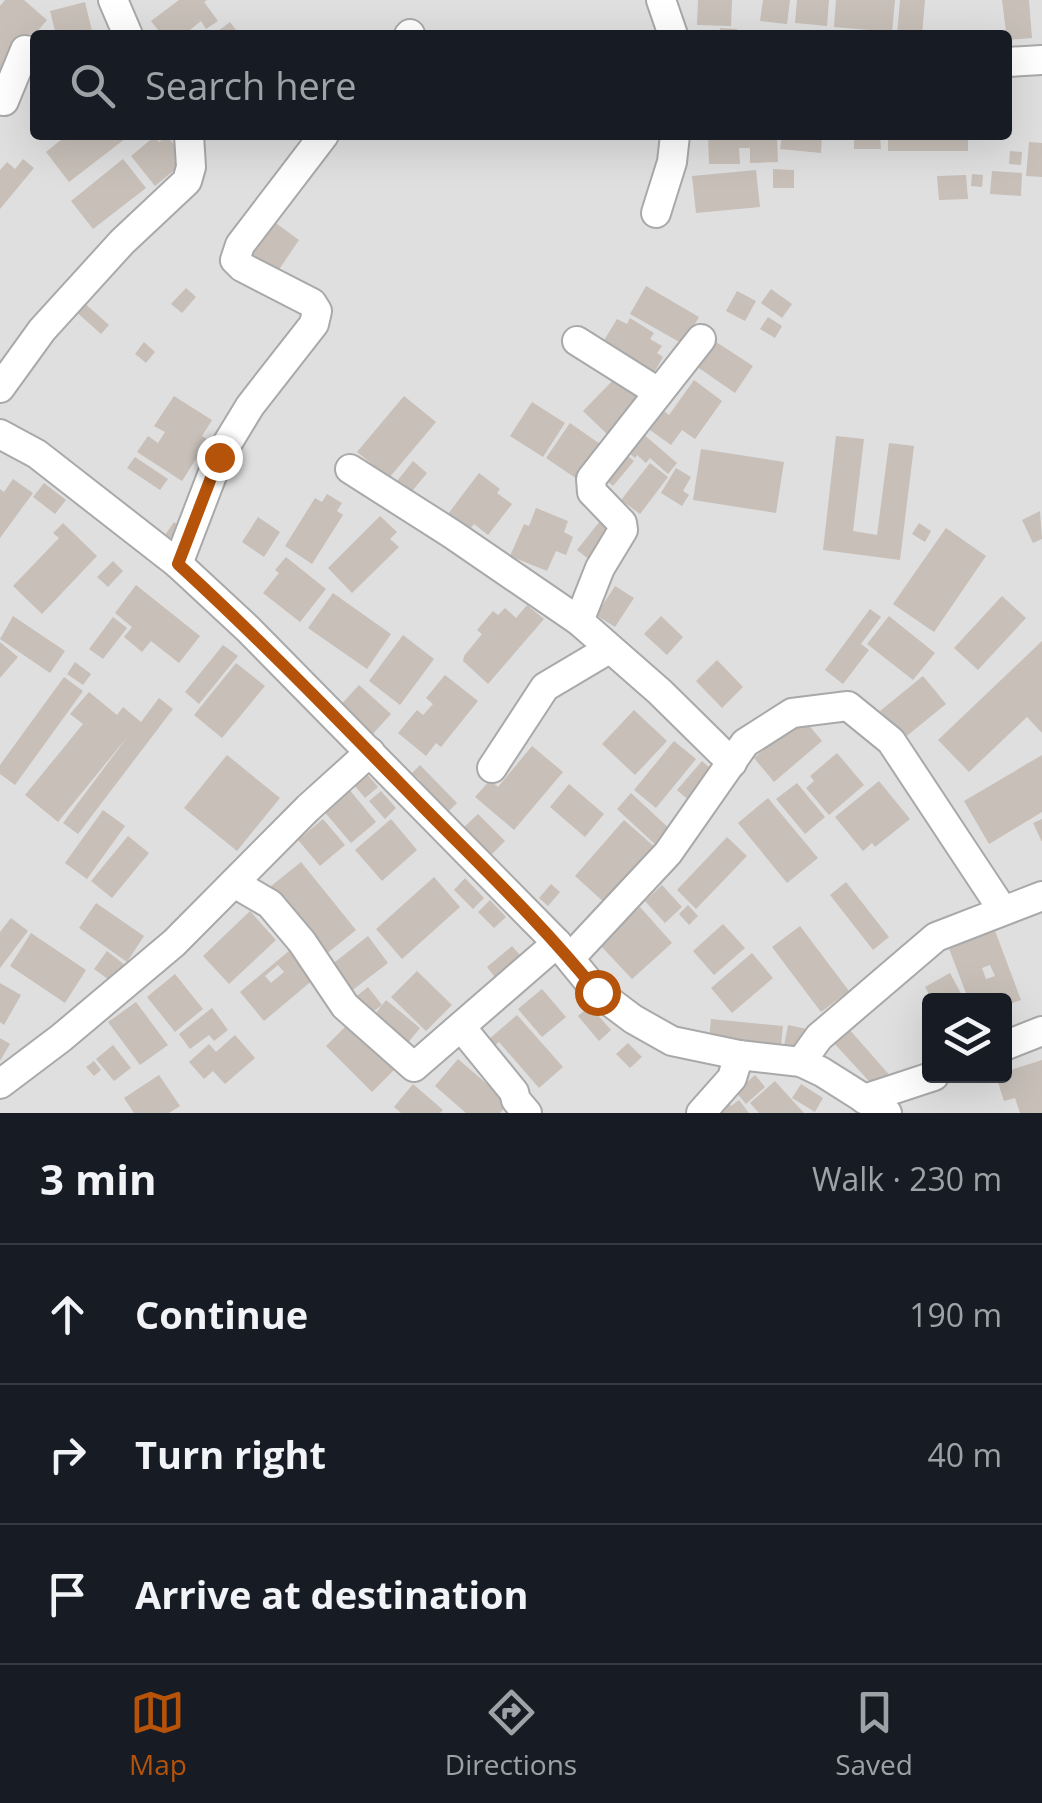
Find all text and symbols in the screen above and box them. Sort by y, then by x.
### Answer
search box [30,30,1012,140]
icon: search [65,58,120,113]
text: Search here [145,59,357,111]
route end [197,435,243,481]
route start [575,970,621,1016]
map controls [922,993,1012,1083]
button: layers [922,993,1012,1083]
text: 3 min [40,1150,157,1207]
text: Walk · 230 m [812,1157,1002,1200]
icon: ahead [40,1287,95,1342]
text: Continue [135,1288,308,1340]
text: 190 m [909,1293,1002,1336]
icon: right [40,1427,95,1482]
text: Turn right [135,1428,326,1480]
text: 40 m [927,1433,1002,1476]
icon: arrive [40,1567,95,1622]
text: Arrive at destination [135,1568,529,1620]
tab: Map [129,1685,187,1783]
tab: Directions [445,1685,577,1783]
tab: Saved [835,1685,913,1783]

